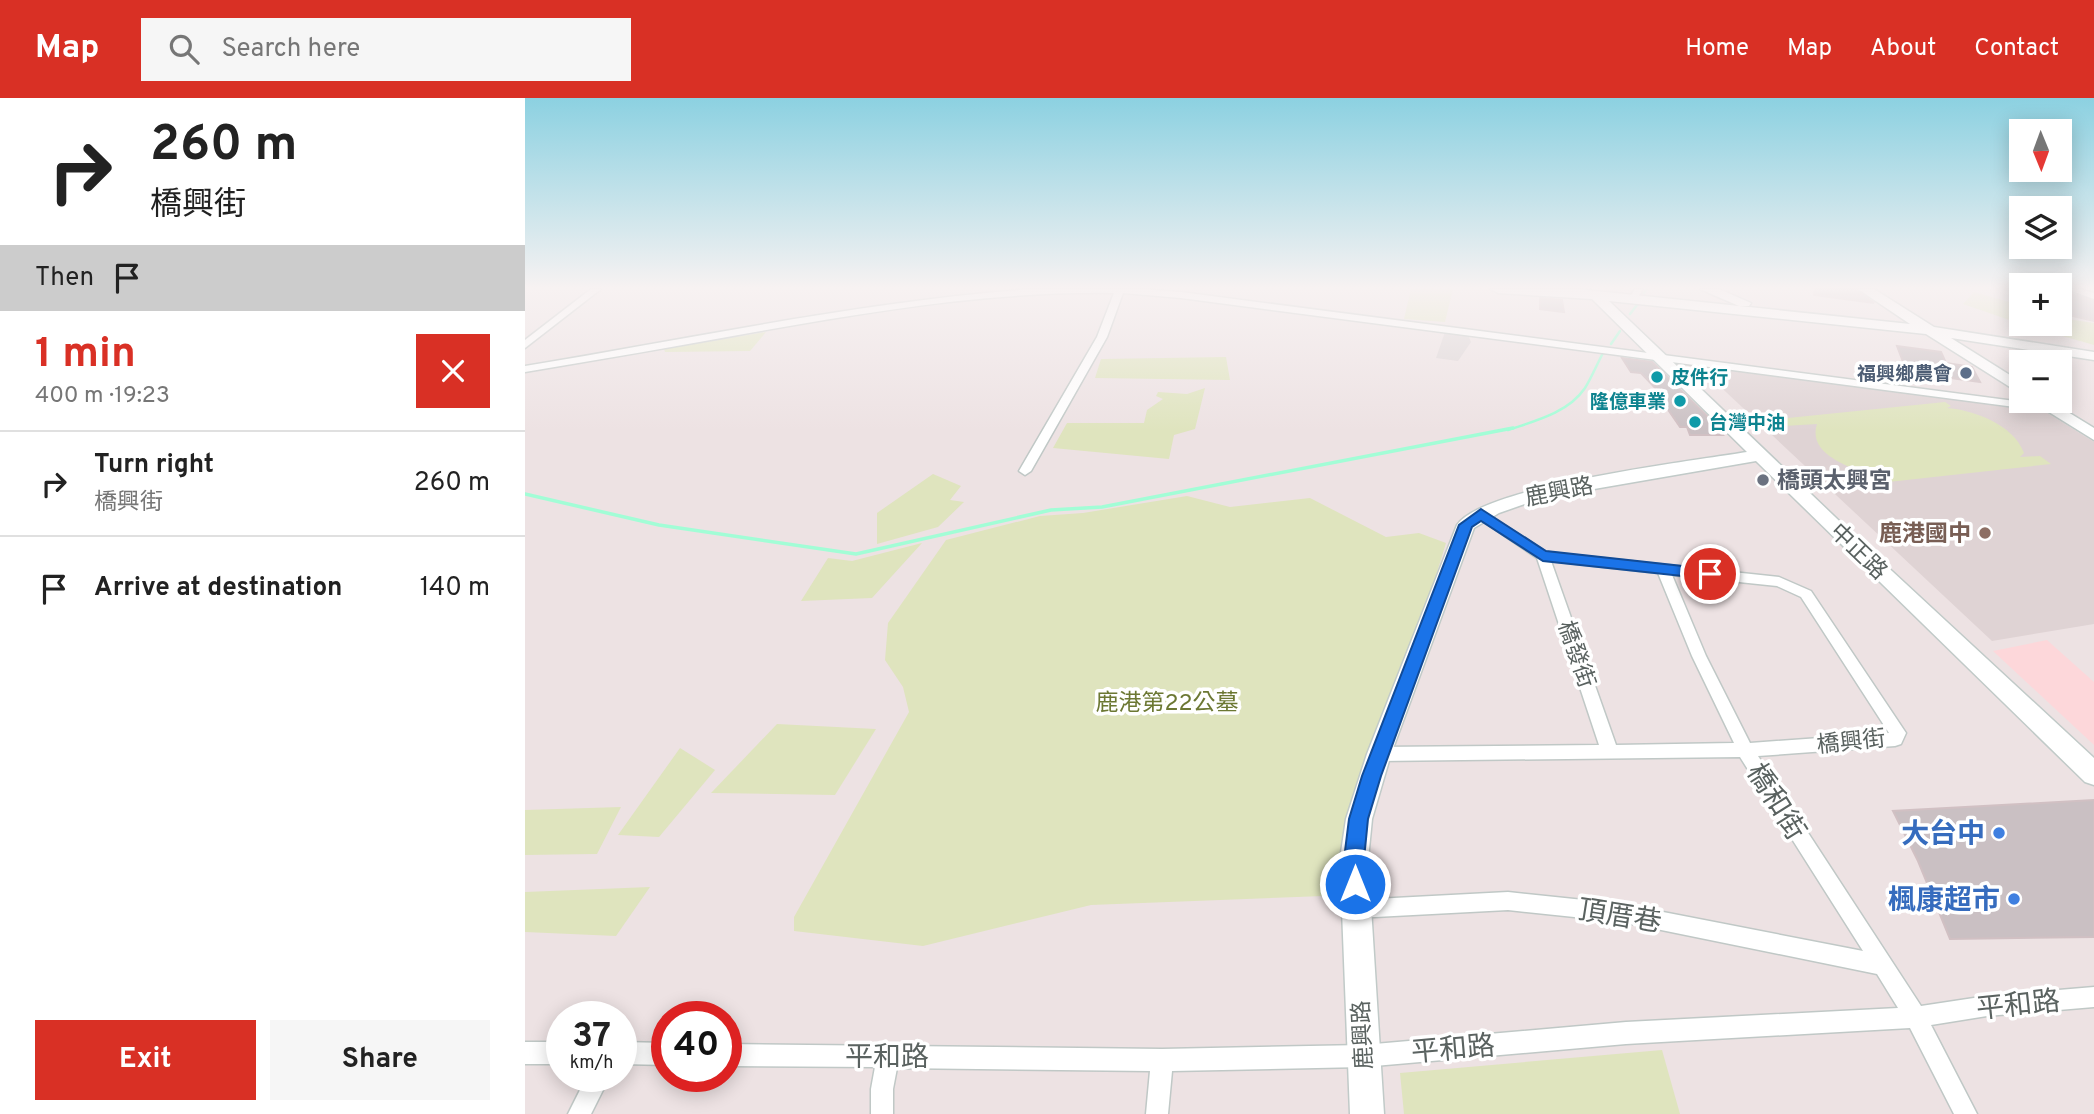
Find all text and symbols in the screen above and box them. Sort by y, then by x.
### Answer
search box [141,18,631,81]
text: Map [35,28,99,70]
icon: search [165,30,203,68]
text: Search here [221,33,360,66]
text: Home [1685,34,1749,64]
text: Map [1787,34,1832,64]
text: About [1870,34,1936,64]
text: Contact [1974,34,2059,64]
text: 260 m [150,116,297,178]
north arrow [2009,119,2072,182]
map controls [2009,119,2072,413]
icon: right [35,126,126,217]
text: 橋興街 [150,186,246,226]
button: layers [2009,196,2072,259]
icon: arrive [108,259,146,297]
text: Then [35,262,94,295]
button: + [2009,273,2072,336]
text: 1 min [35,329,136,382]
button: close [416,334,490,408]
button: − [2009,350,2072,413]
place label: 福興鄉農會 [1857,363,1952,387]
marker: 福興鄉農會 [1958,365,1974,381]
place label: 皮件行 [1671,367,1728,391]
marker: 皮件行 [1649,369,1665,385]
text: 400 m · 19:23 [35,382,170,411]
place label: 隆億車業 [1590,391,1666,415]
marker: 隆億車業 [1672,393,1688,409]
place label: 台灣中油 [1709,412,1785,436]
marker: 台灣中油 [1687,414,1703,430]
text: Turn right [94,449,214,482]
icon: right [35,465,73,503]
text: 260 m [414,467,490,500]
place label: 橋頭太興宮 [1777,468,1892,497]
marker: 橋頭太興宮 [1755,472,1771,488]
street label: 鹿興路 [1523,473,1596,514]
text: 橋興街 [94,489,163,518]
street label: 中正路 [1822,518,1892,587]
place label: 鹿港國中 [1879,521,1971,550]
marker: 鹿港國中 [1977,525,1993,541]
pin [1680,544,1740,604]
icon: arrive [1691,555,1729,593]
icon: arrive [35,570,73,608]
text: Arrive at destination [94,572,342,605]
text: 140 m [420,572,490,605]
street label: 橋發街 [1550,617,1600,692]
park label: 鹿港第22公墓 [1095,690,1239,719]
street label: 橋興街 [1815,725,1887,762]
street label: 橋和街 [1737,757,1812,848]
place label: 大台中 [1901,818,1985,854]
marker: 大台中 [1991,825,2007,841]
position arrow [1318,847,1392,921]
place label: 楓康超市 [1888,884,2000,920]
marker: 楓康超市 [2006,891,2022,907]
street label: 頂厝巷 [1575,894,1664,942]
street label: 平和路 [1975,985,2062,1029]
street label: 鹿興路 [1348,1000,1381,1070]
speed limit sign: 40 [651,1001,742,1092]
text: 37 [572,1015,611,1059]
button: Exit [35,1020,256,1100]
button: Share [270,1020,490,1100]
street label: 平和路 [1410,1029,1497,1073]
street label: 平和路 [845,1041,929,1077]
text: km/h [570,1052,613,1075]

